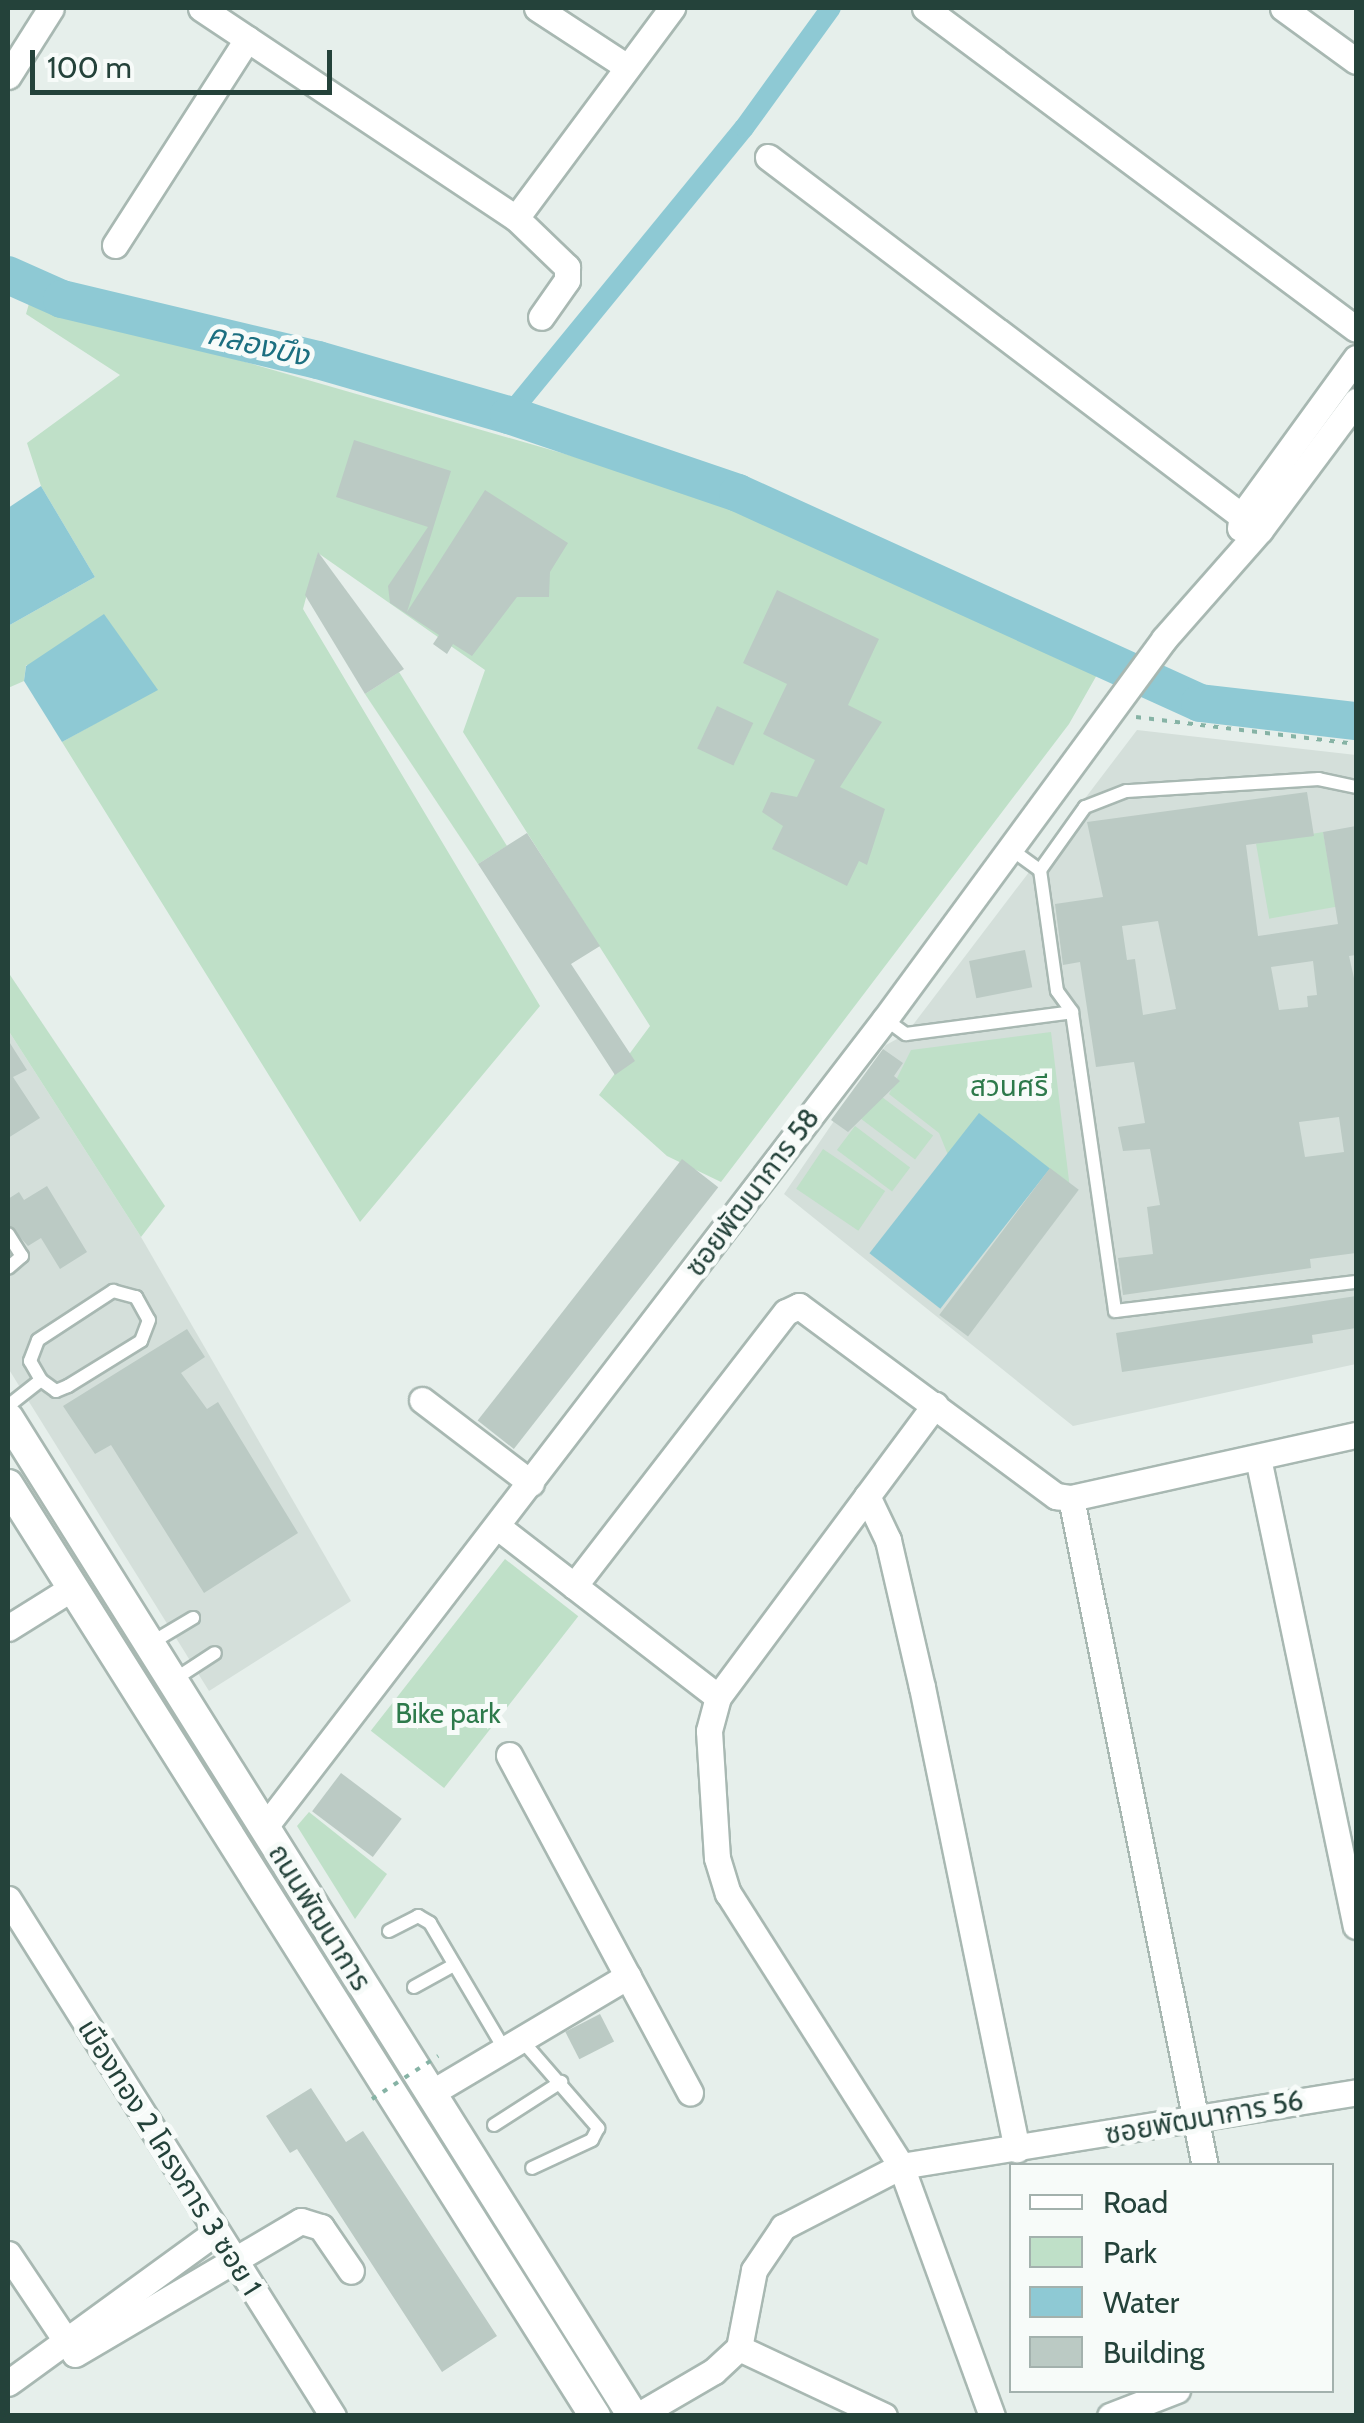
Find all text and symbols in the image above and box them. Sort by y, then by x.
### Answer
scale bar [35,30,338,92]
text: 100 m [47,49,132,86]
water label: คลองบึง [204,316,312,374]
park label: สวนศรี [970,1069,1048,1103]
street label: ซอยพัฒนาการ 58 [678,1101,826,1283]
park label: Bike park [395,1696,501,1730]
street label: ถนนพัฒนาการ [262,1838,378,1996]
street label: เมืองทอง 2 โครงการ 3 ซอย 1 [71,2013,269,2301]
street label: ซอยพัฒนาการ 56 [1102,2083,1306,2151]
legend [1009,2163,1334,2393]
text: Road [1103,2184,1168,2221]
text: Park [1103,2234,1157,2271]
text: Water [1103,2284,1179,2321]
text: Building [1103,2334,1205,2371]

